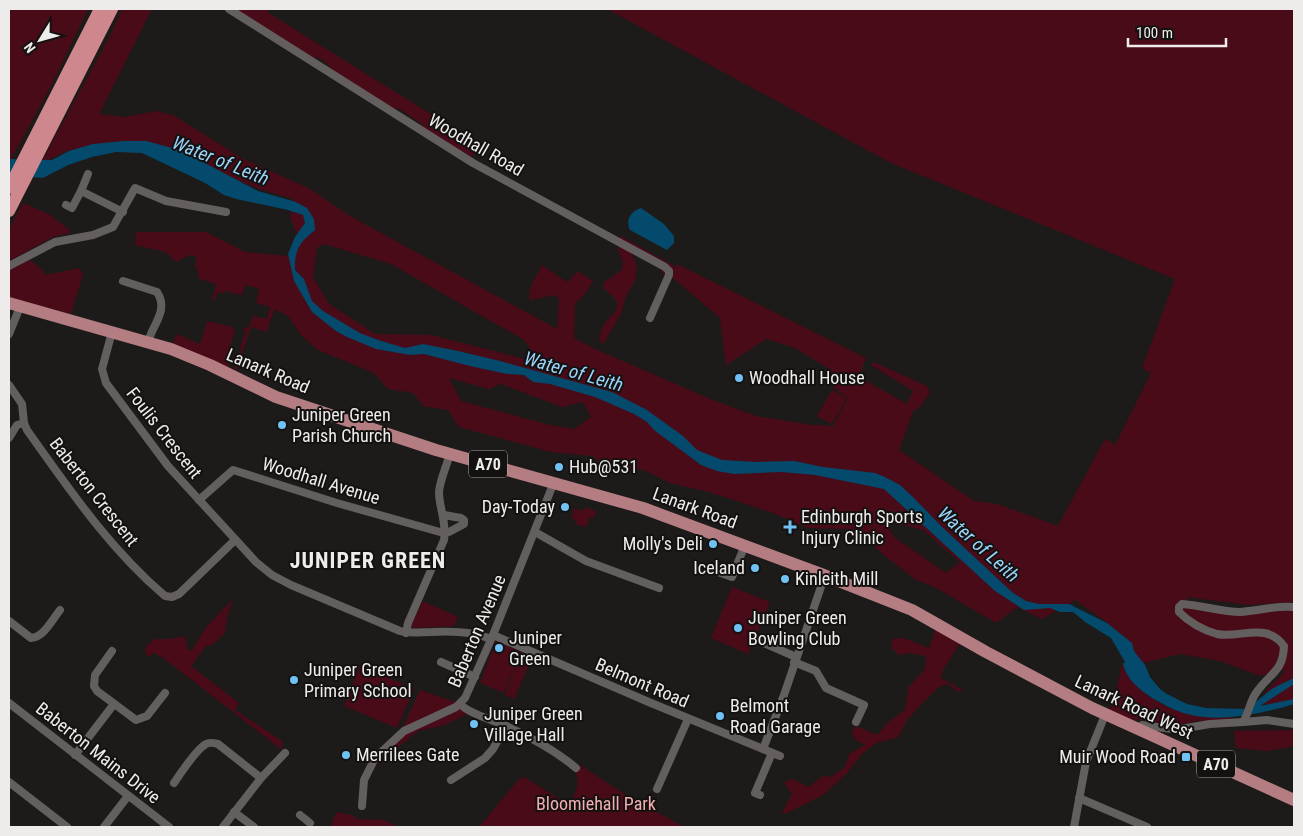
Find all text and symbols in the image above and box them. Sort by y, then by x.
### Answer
north arrow [15,15,65,65]
scale bar [1128,15,1226,47]
text: 100 m [1136,24,1173,42]
text: N [21,40,39,56]
street label: Woodhall Road [425,109,528,180]
water label: Water of Leith [169,131,272,190]
street label: Lanark Road [223,344,313,397]
water label: Water of Leith [522,346,626,397]
place label: Woodhall House [749,367,865,388]
marker: Woodhall House [733,372,745,384]
street label: Foulis Crescent [122,383,206,482]
place label: Juniper Green Parish Church [292,404,391,446]
marker: Juniper Green Parish Church [276,419,288,431]
street label: Baberton Crescent [46,433,143,550]
road number: A70 [469,450,507,478]
street label: Woodhall Avenue [260,453,383,508]
place label: Hub@531 [569,456,638,477]
marker: Hub@531 [553,461,565,473]
street label: Lanark Road [650,483,740,533]
place label: Day-Today [482,496,555,517]
marker: Day-Today [559,501,571,513]
water label: Water of Leith [933,502,1024,587]
place label: Edinburgh Sports Injury Clinic [801,506,923,548]
marker: Edinburgh Sports Injury Clinic [783,520,797,534]
place label: Molly's Deli [623,533,703,554]
marker: Molly's Deli [707,538,719,550]
district label: JUNIPER GREEN [290,548,446,573]
place label: Iceland [693,557,745,578]
marker: Iceland [749,562,761,574]
place label: Kinleith Mill [795,568,879,589]
street label: Baberton Avenue [443,571,510,690]
marker: Kinleith Mill [779,573,791,585]
place label: Juniper Green Bowling Club [748,607,847,649]
marker: Juniper Green Bowling Club [732,622,744,634]
place label: Juniper Green [509,627,563,669]
marker: Juniper Green [493,642,505,654]
street label: Belmont Road [592,653,692,712]
place label: Juniper Green Primary School [304,659,412,701]
street label: Lanark Road West [1072,670,1197,743]
marker: Juniper Green Primary School [288,674,300,686]
place label: Belmont Road Garage [730,695,821,737]
street label: Baberton Mains Drive [32,698,165,808]
place label: Juniper Green Village Hall [484,703,583,745]
marker: Belmont Road Garage [714,710,726,722]
marker: Juniper Green Village Hall [468,718,480,730]
place label: Merrilees Gate [356,744,460,765]
place label: Muir Wood Road [1059,746,1176,767]
marker: Merrilees Gate [340,749,352,761]
marker: Muir Wood Road [1180,751,1192,763]
road number: A70 [1197,751,1235,778]
park label: Bloomiehall Park [536,793,656,814]

